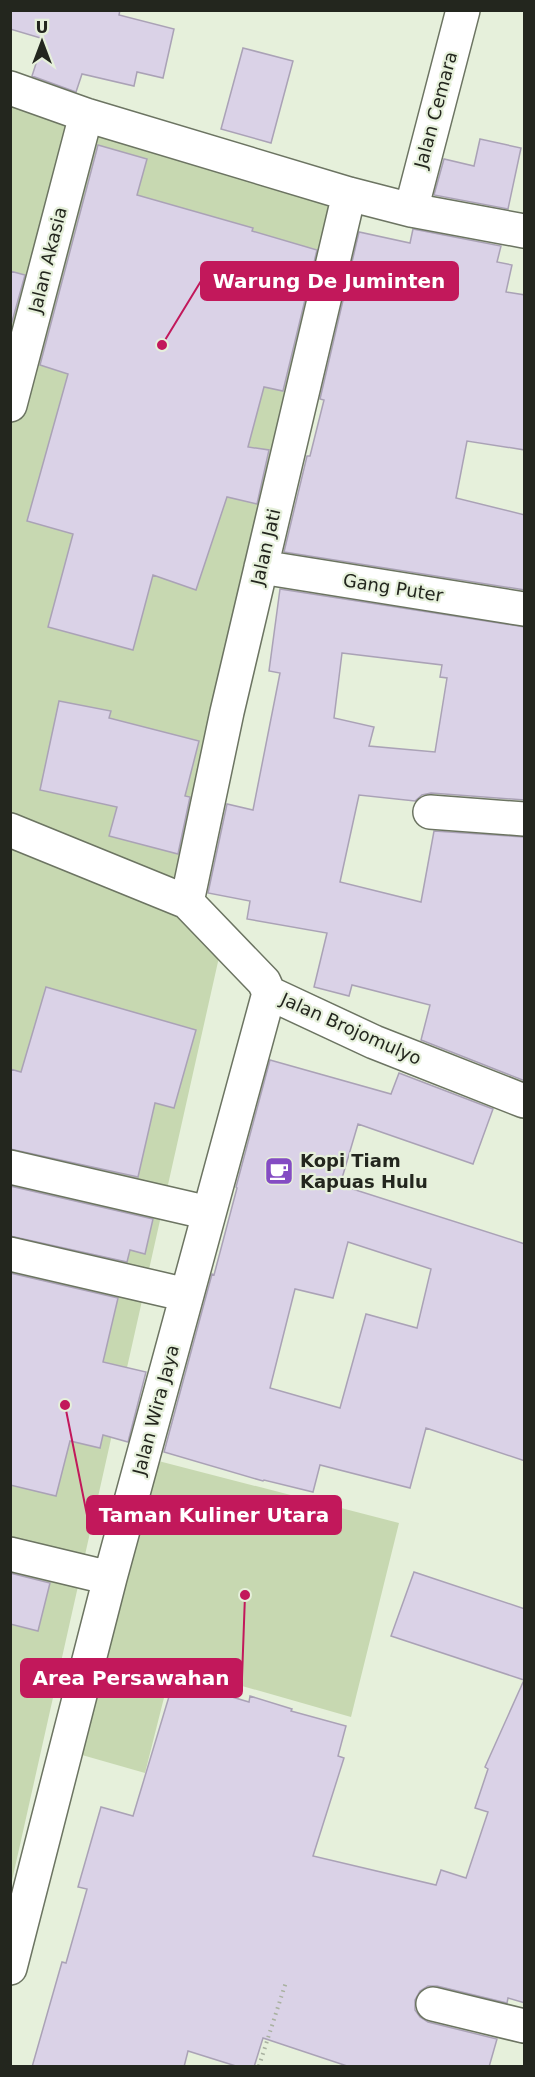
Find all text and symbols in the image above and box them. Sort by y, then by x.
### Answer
north arrow [12,12,72,72]
text: U [36,18,49,37]
street label: Jalan Cemara [410,49,461,172]
street label: Jalan Akasia [24,205,71,316]
callout: Warung De Juminten [201,262,458,300]
text: Warung De Juminten [213,269,445,293]
street label: Jalan Jati [246,507,285,588]
street label: Gang Puter [342,569,445,606]
street label: Jalan Brojomulyo [277,988,425,1069]
place label: Kopi Tiam Kapuas Hulu [300,1150,428,1192]
cafe icon: Kopi Tiam Kapuas Hulu [263,1155,295,1187]
street label: Jalan Wira Jaya [128,1342,183,1478]
callout: Taman Kuliner Utara [87,1496,341,1534]
text: Taman Kuliner Utara [99,1503,329,1527]
callout: Area Persawahan [21,1659,242,1697]
text: Area Persawahan [33,1666,229,1690]

